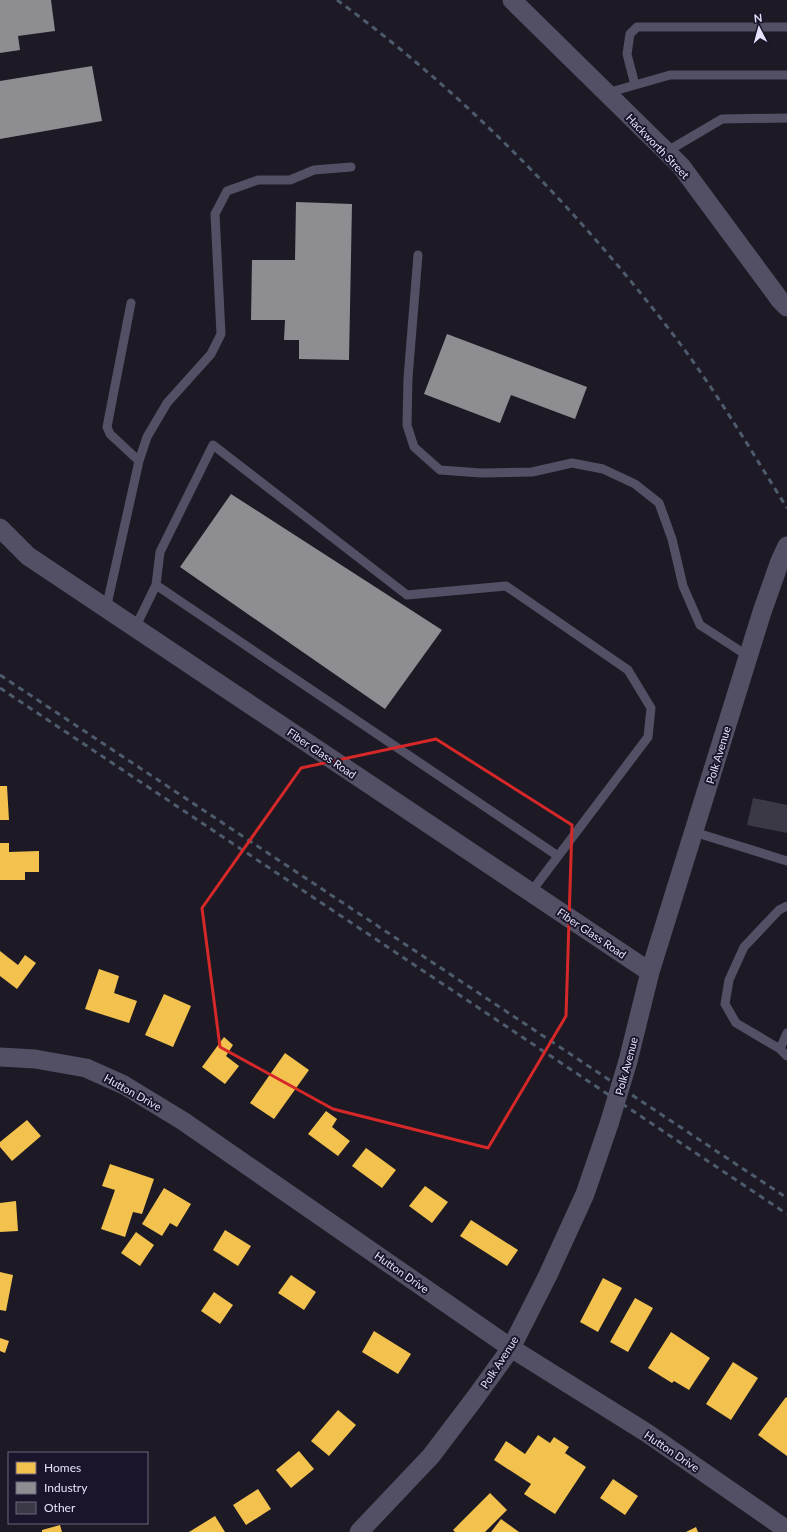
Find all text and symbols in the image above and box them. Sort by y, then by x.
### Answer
north arrow [739,8,779,48]
text: N [753,11,763,24]
street label: Hackworth Street [624,111,692,181]
street label: Polk Avenue [703,724,733,785]
street label: Fiber Glass Road [285,725,359,781]
street label: Fiber Glass Road [555,905,629,961]
street label: Polk Avenue [612,1035,640,1096]
street label: Hutton Drive [102,1071,164,1113]
street label: Hutton Drive [372,1249,432,1296]
street label: Polk Avenue [477,1333,521,1391]
street label: Hutton Drive [642,1428,702,1474]
legend [8,1452,148,1524]
text: Homes [44,1460,81,1475]
text: Industry [44,1480,88,1495]
text: Other [44,1500,76,1515]

